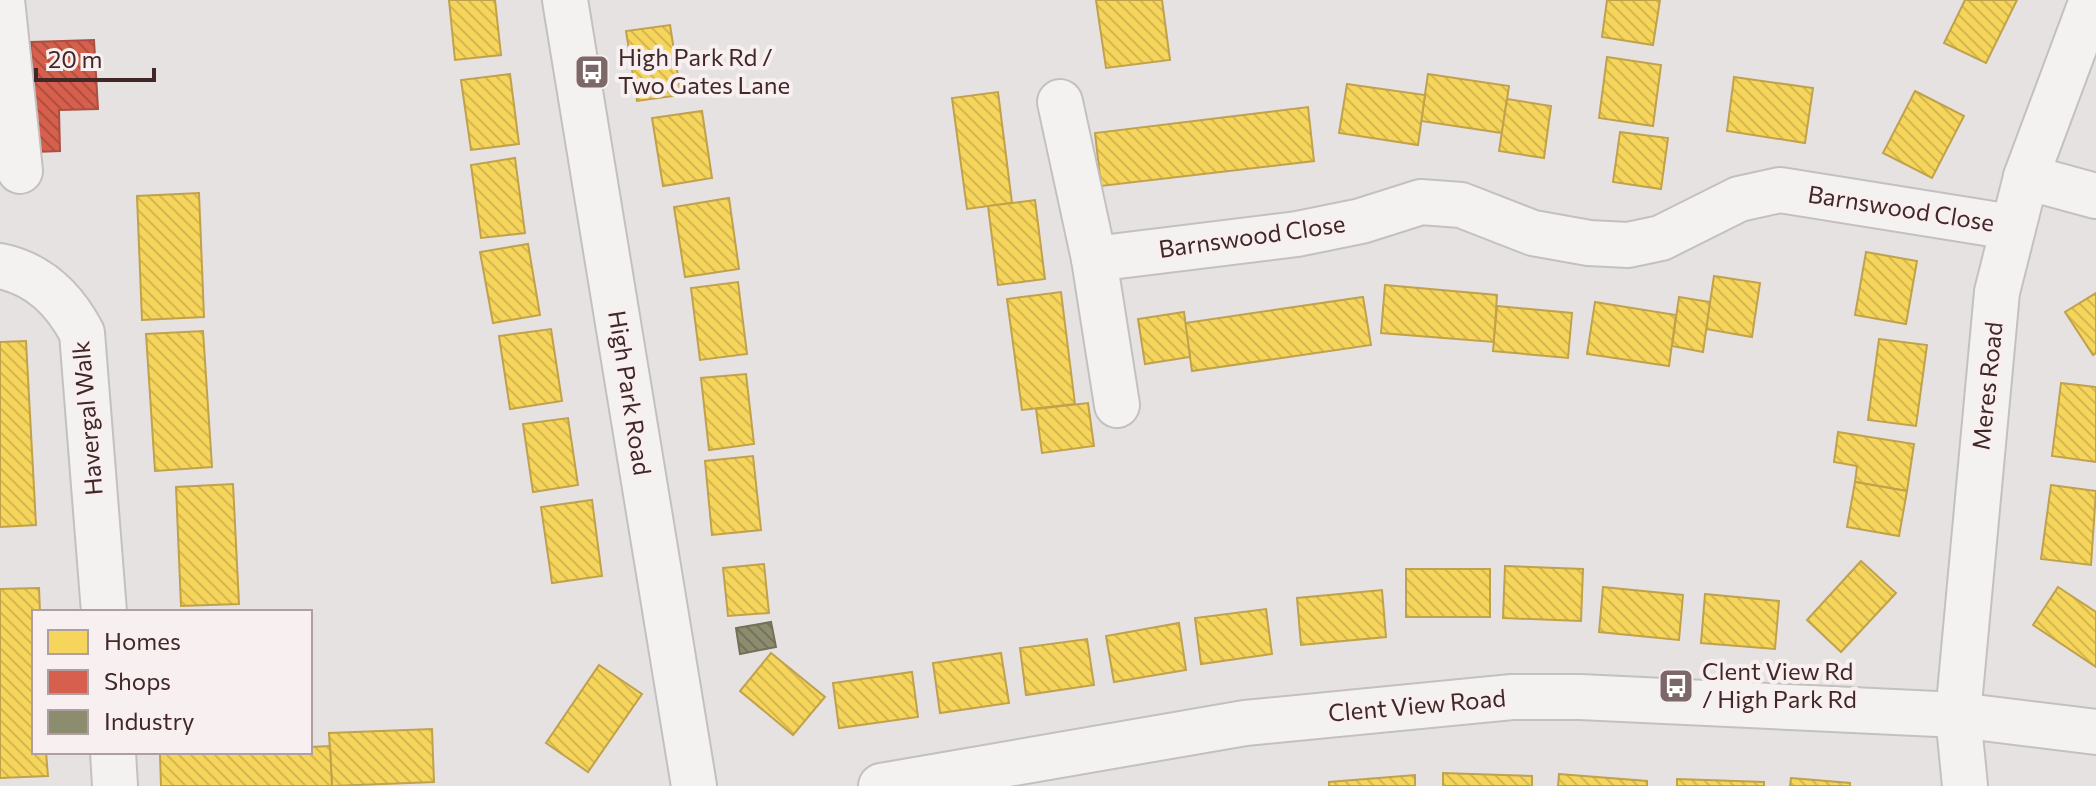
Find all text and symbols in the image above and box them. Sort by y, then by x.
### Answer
scale bar [36,32,154,82]
place label: High Park Rd / Two Gates Lane [618,42,790,99]
text: 20 m [48,44,102,73]
bus stop icon: High Park Rd / Two Gates Lane [573,53,611,91]
street label: Barnswood Close [1806,178,1996,237]
street label: Barnswood Close [1157,208,1347,263]
street label: High Park Road [603,308,658,477]
street label: Meres Road [1965,320,2008,451]
street label: Havergal Walk [65,339,108,497]
legend [32,610,312,754]
text: Homes [104,626,181,655]
place label: Clent View Rd / High Park Rd [1702,656,1857,713]
text: Shops [104,666,171,695]
bus stop icon: Clent View Rd / High Park Rd [1657,667,1695,705]
street label: Clent View Road [1327,682,1507,727]
text: Industry [104,706,194,735]

